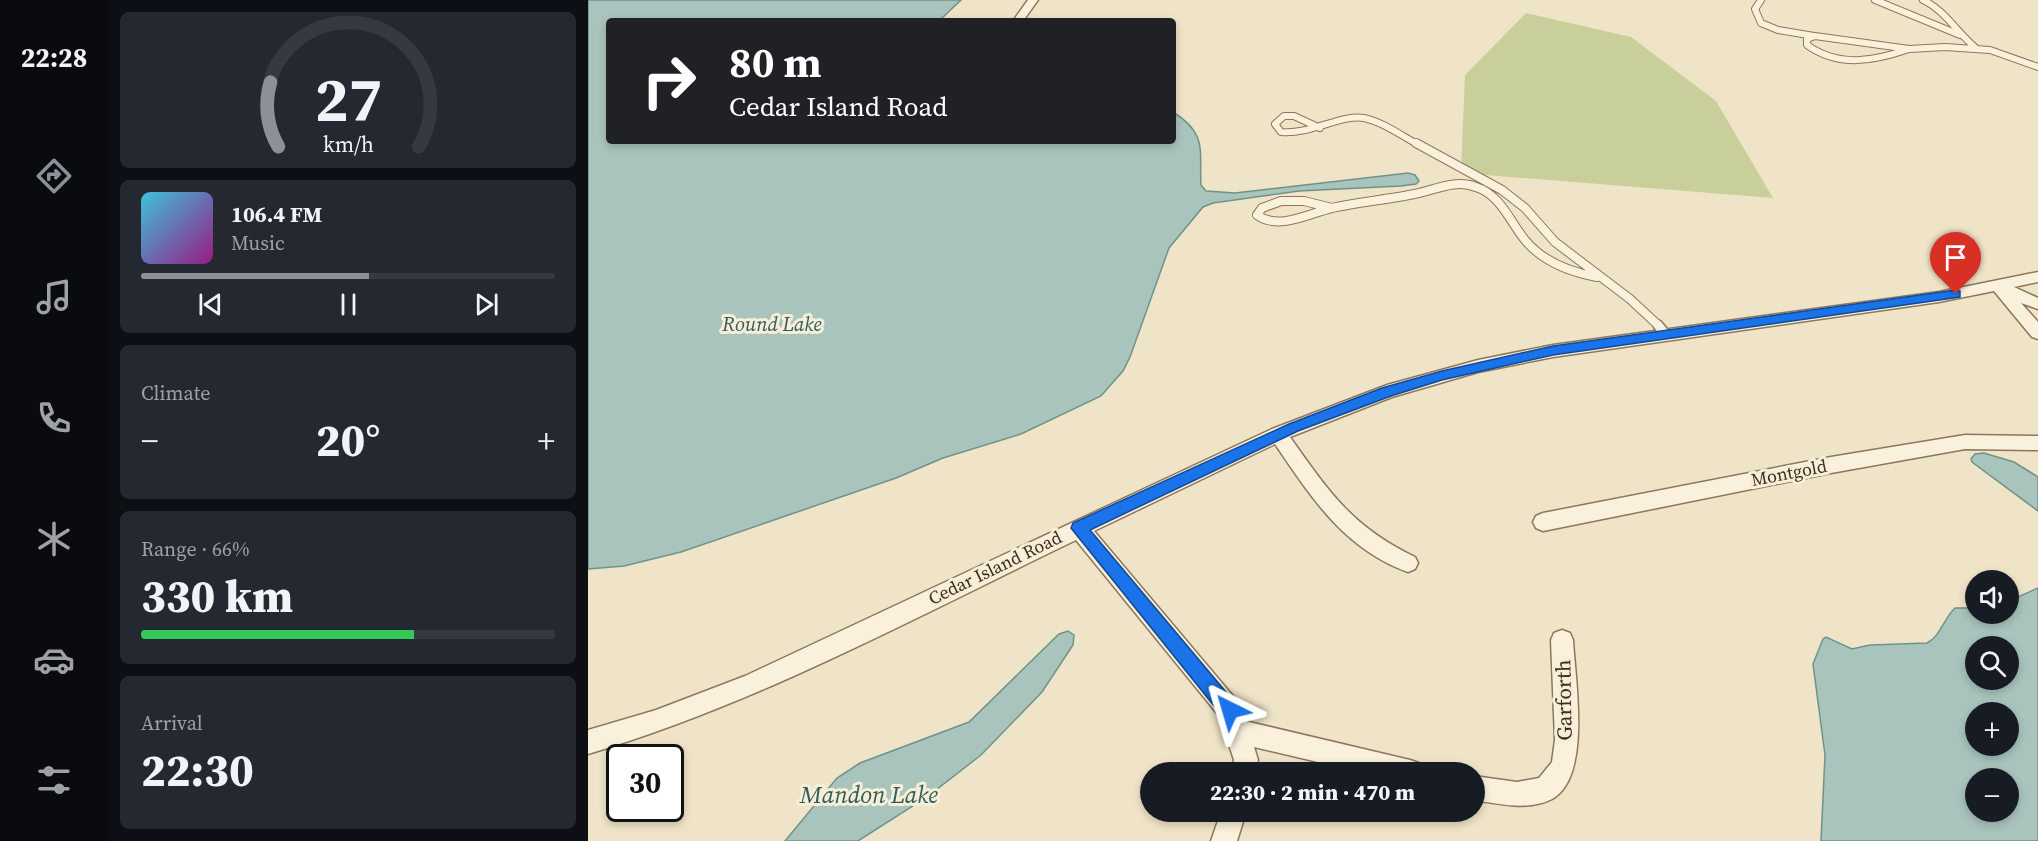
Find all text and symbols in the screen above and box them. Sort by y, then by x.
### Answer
text: 80 m [729,33,822,91]
text: 22:28 [21,39,87,76]
icon: right [630,42,708,120]
text: 27 [314,56,382,142]
text: Cedar Island Road [729,88,948,125]
text: km/h [322,130,374,159]
icon: directions [33,155,75,197]
text: 106.4 FM [231,199,322,229]
text: Music [231,229,285,257]
pin [1930,232,1981,294]
icon: arrive [1939,241,1972,274]
icon: music [33,276,75,318]
icon: previous [194,288,227,321]
icon: pause [332,288,365,321]
icon: next [470,288,503,321]
water label: Round Lake [721,310,822,338]
text: Climate [141,379,210,407]
icon: phone [33,397,75,439]
text: 20° [316,409,380,471]
text: − [141,418,159,463]
text: + [537,418,555,463]
street label: Montgold [1749,453,1829,492]
icon: climate [33,518,75,560]
street label: Cedar Island Road [924,524,1066,611]
text: Range · 66% [141,535,250,563]
text: 330 km [141,565,293,627]
map controls [1965,570,2019,822]
button: sound [1965,570,2019,624]
button: search [1965,636,2019,690]
icon: car [33,639,75,681]
street label: Garforth [1548,659,1579,741]
position arrow [1198,678,1262,742]
button: + [1965,702,2019,756]
text: Arrival [141,709,203,737]
text: 22:30 [141,739,254,801]
speed limit sign: 30 [606,744,684,822]
icon: filters [33,759,75,801]
button: − [1965,768,2019,822]
text: 22:30 · 2 min · 470 m [1210,777,1415,807]
water label: Mandon Lake [799,778,938,811]

